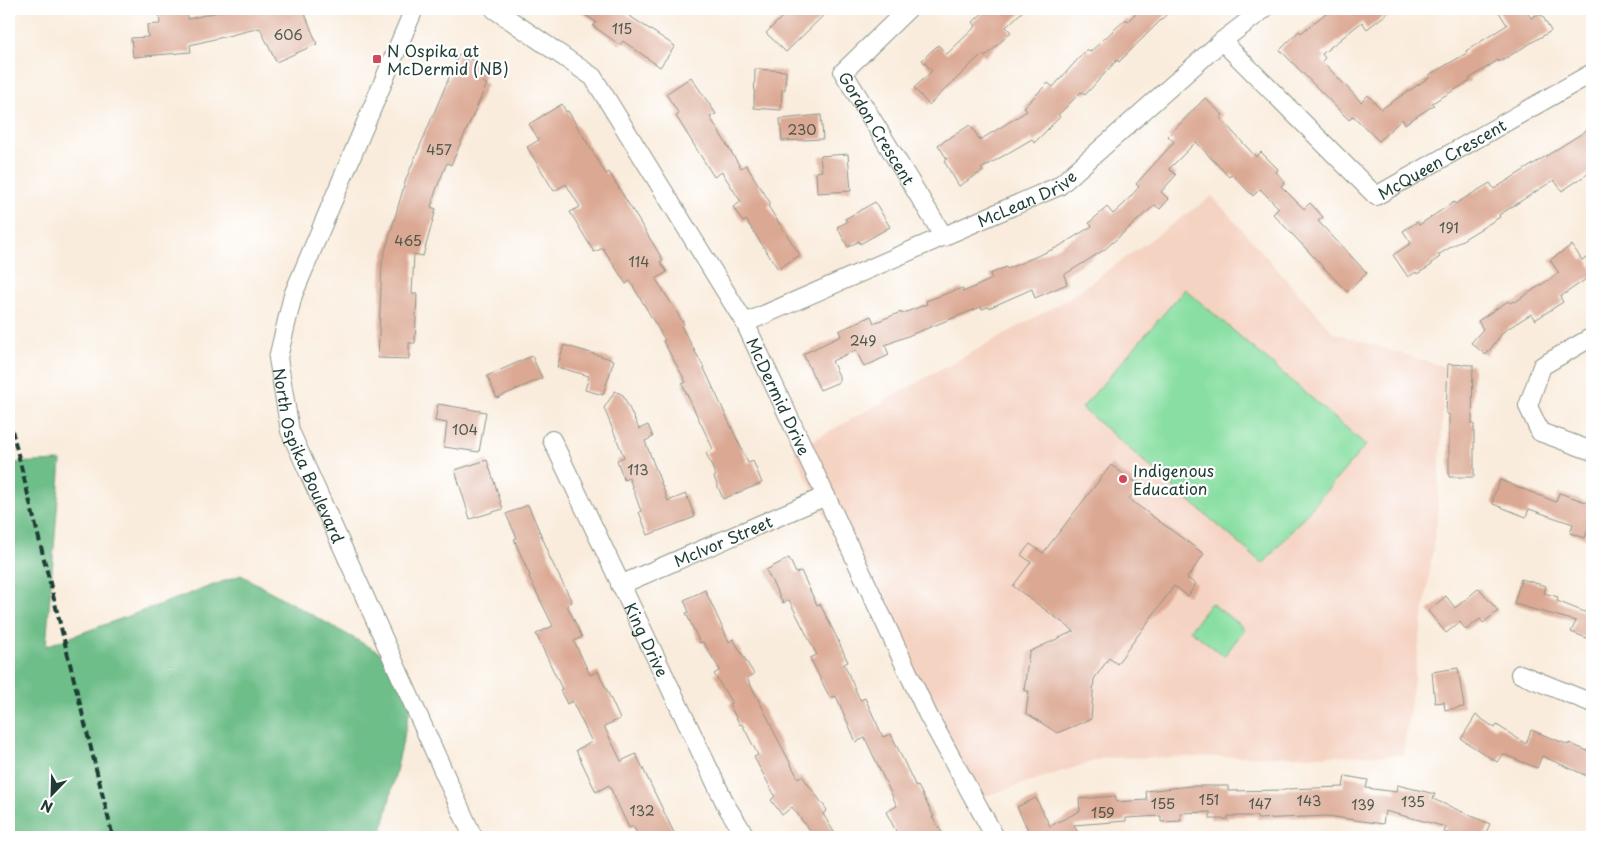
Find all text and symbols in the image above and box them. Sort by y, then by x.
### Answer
house number: 115 [612,18,632,39]
house number: 606 [273,24,303,45]
place label: N Ospika at McDermid (NB) [387,38,509,80]
marker: N Ospika at McDermid (NB) [371,53,383,65]
street label: Gordon Crescent [833,67,921,190]
street label: McQueen Crescent [1373,112,1511,205]
house number: 230 [787,119,817,140]
house number: 457 [426,139,452,160]
street label: McLean Drive [973,164,1081,232]
house number: 191 [1439,217,1459,238]
house number: 465 [394,230,422,251]
house number: 114 [629,251,650,272]
house number: 249 [850,330,876,351]
street label: McDermid Drive [741,333,817,459]
street label: North Ospika Boulevard [268,366,351,547]
house number: 104 [452,419,478,440]
place label: Indigenous Education [1133,458,1214,500]
house number: 113 [627,459,649,480]
marker: Indigenous Education [1117,473,1129,485]
street label: McIvor Street [670,509,776,572]
street label: King Drive [619,598,675,681]
north arrow [28,768,78,818]
house number: 151 [1199,789,1219,810]
house number: 143 [1297,790,1321,811]
house number: 135 [1401,791,1425,812]
house number: 155 [1151,793,1175,814]
house number: 147 [1248,793,1272,814]
house number: 139 [1351,794,1375,815]
text: N [38,795,56,818]
house number: 132 [629,800,655,821]
house number: 159 [1091,802,1115,823]

